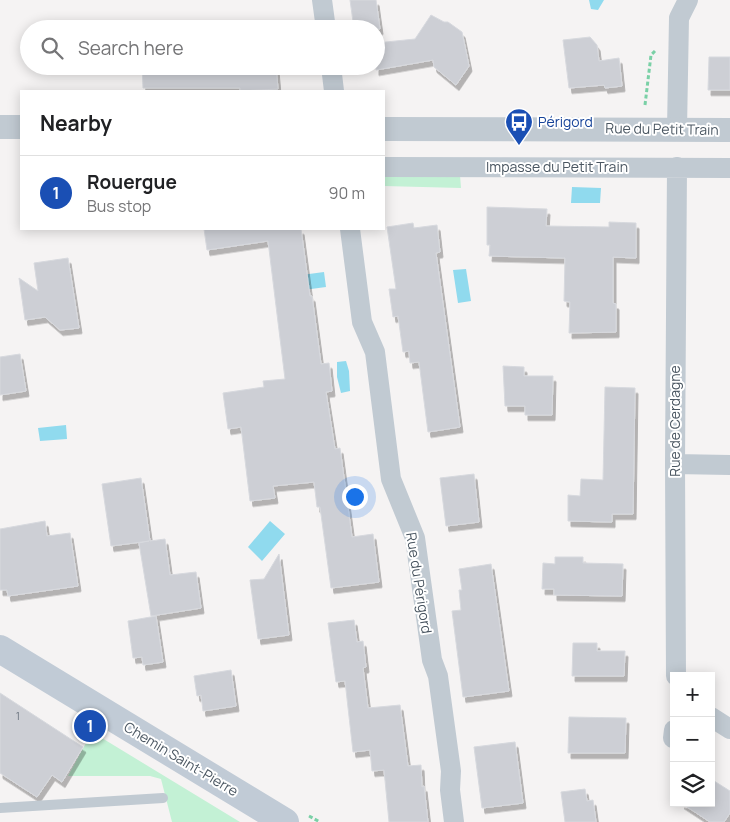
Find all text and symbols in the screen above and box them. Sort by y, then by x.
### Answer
search box [20,20,385,75]
icon: search [38,34,66,62]
text: Search here [78,35,184,61]
bus stop icon: Périgord [504,107,534,146]
text: Nearby [40,109,112,137]
place label: Périgord [538,112,593,131]
street label: Rue du Petit Train [605,118,719,139]
street label: Impasse du Petit Train [486,157,628,176]
text: Rouergue [87,169,177,195]
text: 1 [52,182,60,204]
text: 90 m [329,182,365,204]
text: Bus stop [87,195,151,217]
street label: Rue de Cerdagne [665,365,684,477]
your location [342,484,368,510]
street label: Rue du Périgord [402,531,437,635]
map controls [670,672,715,807]
button: + [670,672,715,717]
pin: 1 [74,707,106,745]
house number: 1 [16,708,20,723]
street label: Chemin Saint-Pierre [121,717,242,800]
button: − [670,717,715,762]
button: layers [670,762,715,807]

